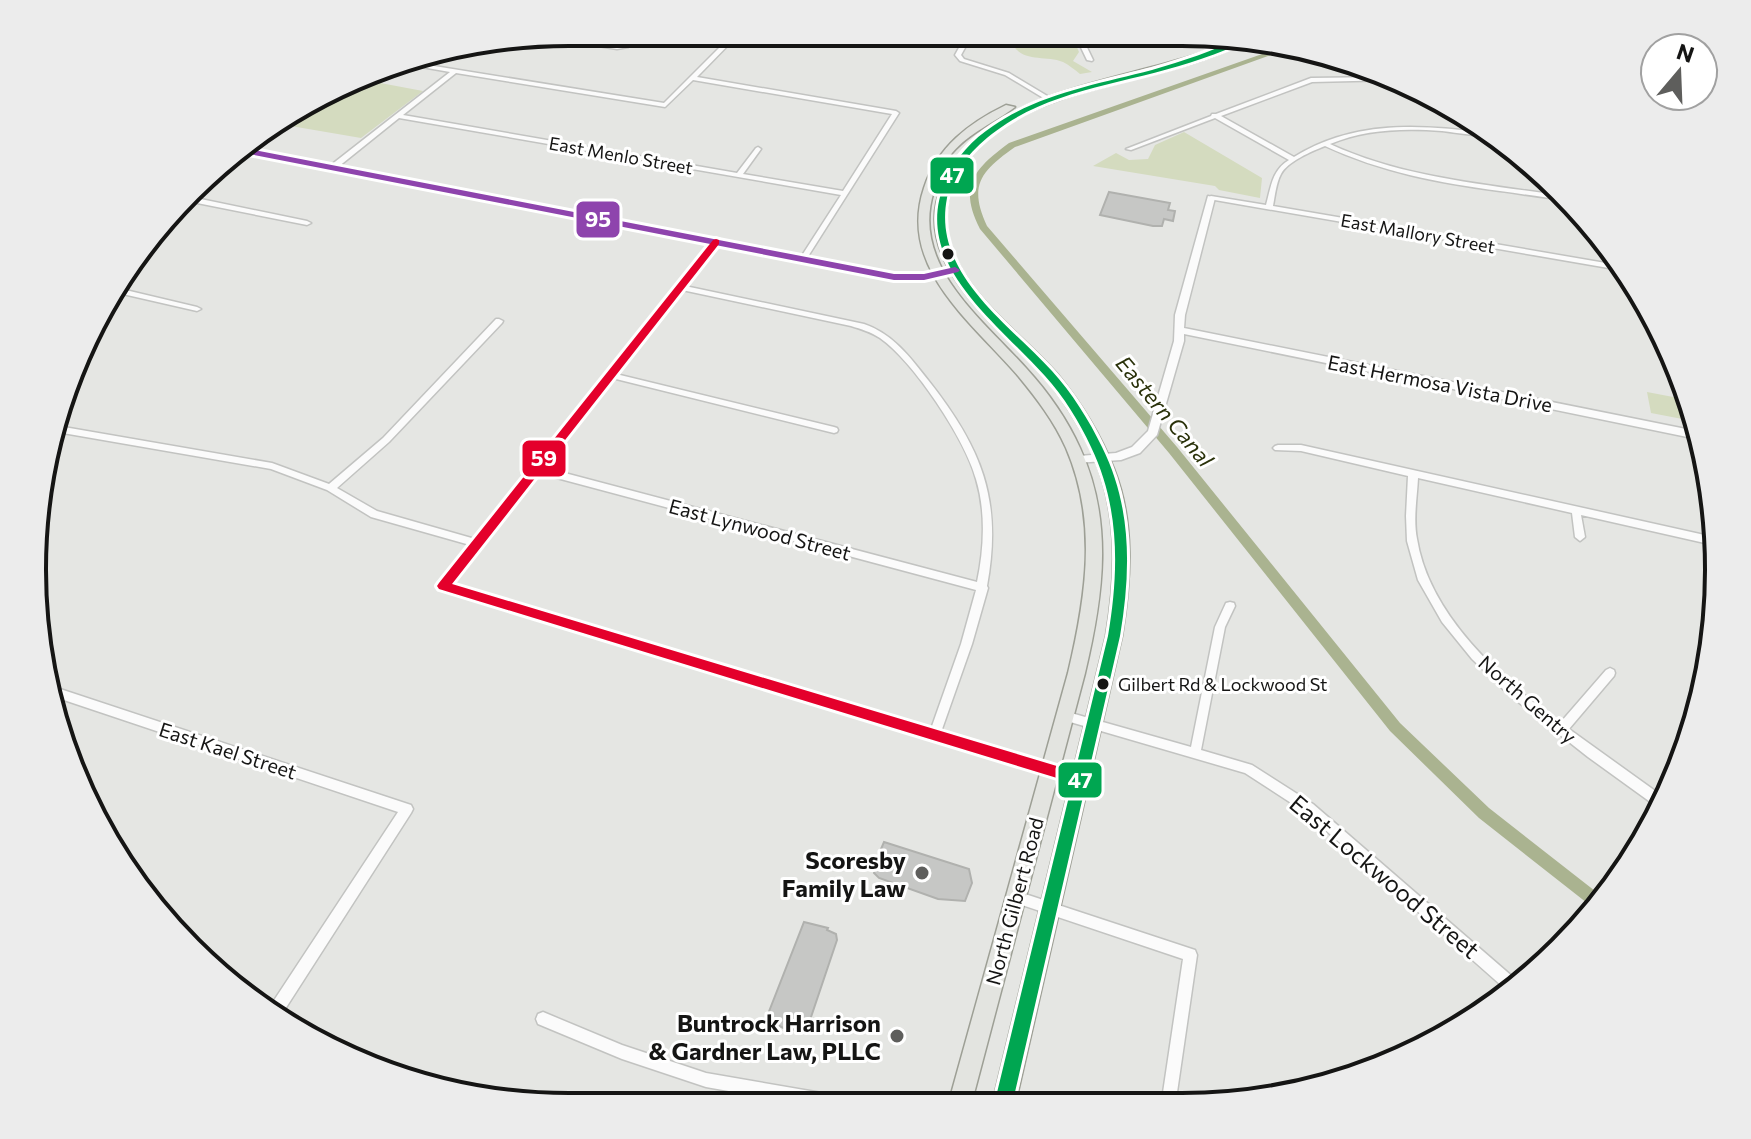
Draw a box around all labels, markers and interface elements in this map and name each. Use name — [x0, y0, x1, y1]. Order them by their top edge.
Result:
north arrow — [1639, 32, 1719, 112]
text: N — [1673, 37, 1698, 68]
street label: East Menlo Street — [547, 132, 695, 178]
line badge: 47 — [929, 156, 975, 195]
text: 47 — [939, 161, 965, 188]
line badge: 95 — [575, 200, 621, 239]
text: 95 — [585, 205, 611, 232]
street label: East Mallory Street — [1339, 209, 1497, 257]
unlabelled marker — [940, 246, 956, 262]
street label: East Hermosa Vista Drive — [1326, 349, 1554, 417]
water label: Eastern Canal — [1111, 350, 1220, 472]
line badge: 59 — [521, 439, 567, 478]
text: 59 — [531, 444, 557, 471]
street label: East Lynwood Street — [666, 493, 854, 565]
street label: North Gentry — [1474, 650, 1582, 748]
place label: Gilbert Rd & Lockwood St — [1118, 673, 1327, 695]
marker: Gilbert Rd & Lockwood St — [1095, 676, 1111, 692]
street label: East Kael Street — [156, 716, 300, 784]
line badge: 47 — [1057, 761, 1103, 799]
text: 47 — [1067, 766, 1093, 793]
street label: East Lockwood Street — [1284, 788, 1486, 964]
street label: North Gilbert Road — [980, 815, 1048, 987]
place label: Scoresby Family Law — [782, 845, 906, 902]
marker: Scoresby Family Law — [913, 864, 931, 882]
place label: Buntrock Harrison & Gardner Law, PLLC — [649, 1008, 881, 1065]
marker: Buntrock Harrison & Gardner Law, PLLC — [888, 1027, 906, 1045]

